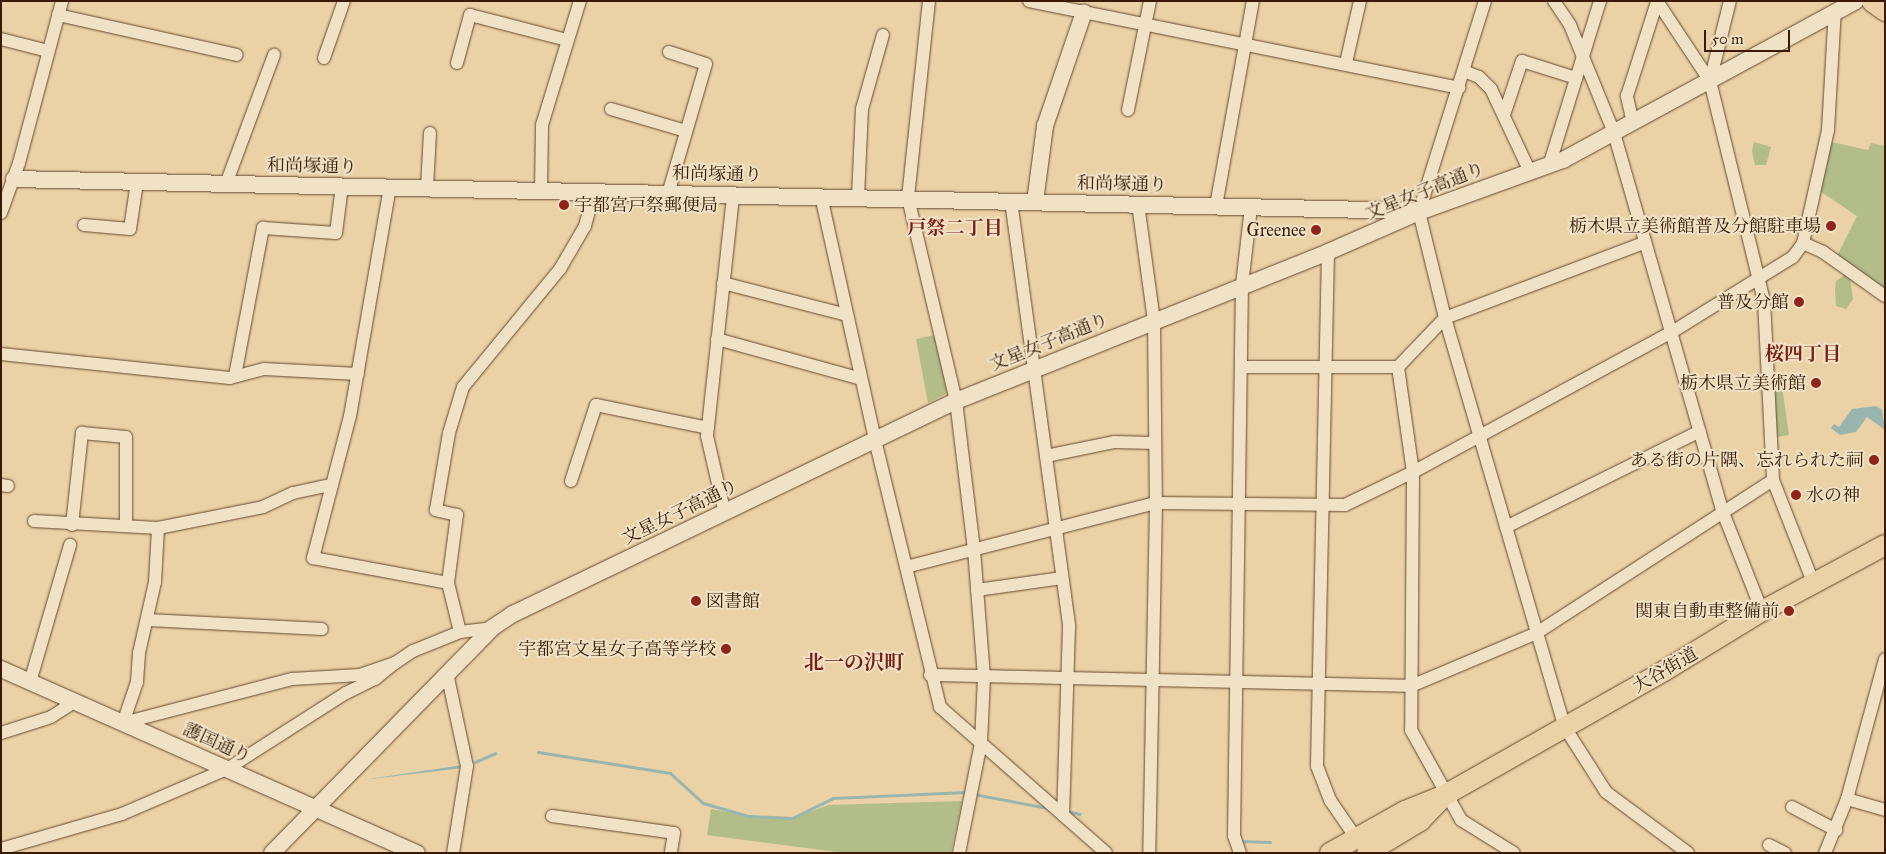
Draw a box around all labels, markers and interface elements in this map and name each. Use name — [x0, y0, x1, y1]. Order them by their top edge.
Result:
scale bar — [1706, 20, 1792, 52]
text: 50 m — [1712, 30, 1744, 48]
street label: 和尚塚通り — [267, 154, 357, 178]
street label: 文星女子高通り — [1363, 157, 1487, 225]
street label: 和尚塚通り — [672, 162, 762, 186]
street label: 和尚塚通り — [1077, 172, 1167, 196]
place label: 宇都宮戸祭郵便局 — [574, 194, 718, 216]
marker: 宇都宮戸祭郵便局 — [558, 199, 570, 211]
place label: 栃木県立美術館普及分館駐車場 — [1569, 215, 1821, 237]
district label: 戸祭二丁目 — [908, 217, 1002, 239]
place label: Greenee — [1246, 219, 1306, 241]
marker: 栃木県立美術館普及分館駐車場 — [1825, 220, 1837, 232]
marker: Greenee — [1310, 224, 1322, 236]
place label: 普及分館 — [1717, 291, 1789, 313]
marker: 普及分館 — [1793, 296, 1805, 308]
street label: 文星女子高通り — [987, 308, 1111, 376]
district label: 桜四丁目 — [1765, 343, 1841, 365]
place label: 栃木県立美術館 — [1680, 372, 1806, 394]
marker: 栃木県立美術館 — [1810, 377, 1822, 389]
place label: ある街の片隅、忘れられた祠 — [1630, 449, 1864, 471]
marker: ある街の片隅、忘れられた祠 — [1868, 454, 1880, 466]
street label: 文星女子高通り — [619, 475, 741, 549]
place label: 水の神 — [1806, 484, 1860, 506]
marker: 水の神 — [1790, 489, 1802, 501]
place label: 図書館 — [706, 590, 760, 612]
marker: 図書館 — [690, 595, 702, 607]
place label: 関東自動車整備前 — [1635, 600, 1779, 622]
marker: 関東自動車整備前 — [1783, 605, 1795, 617]
place label: 宇都宮文星女子高等学校 — [518, 638, 716, 660]
marker: 宇都宮文星女子高等学校 — [720, 643, 732, 655]
street label: 大谷街道 — [1628, 643, 1702, 697]
district label: 北一の沢町 — [804, 650, 904, 674]
street label: 護国通り — [180, 718, 254, 768]

